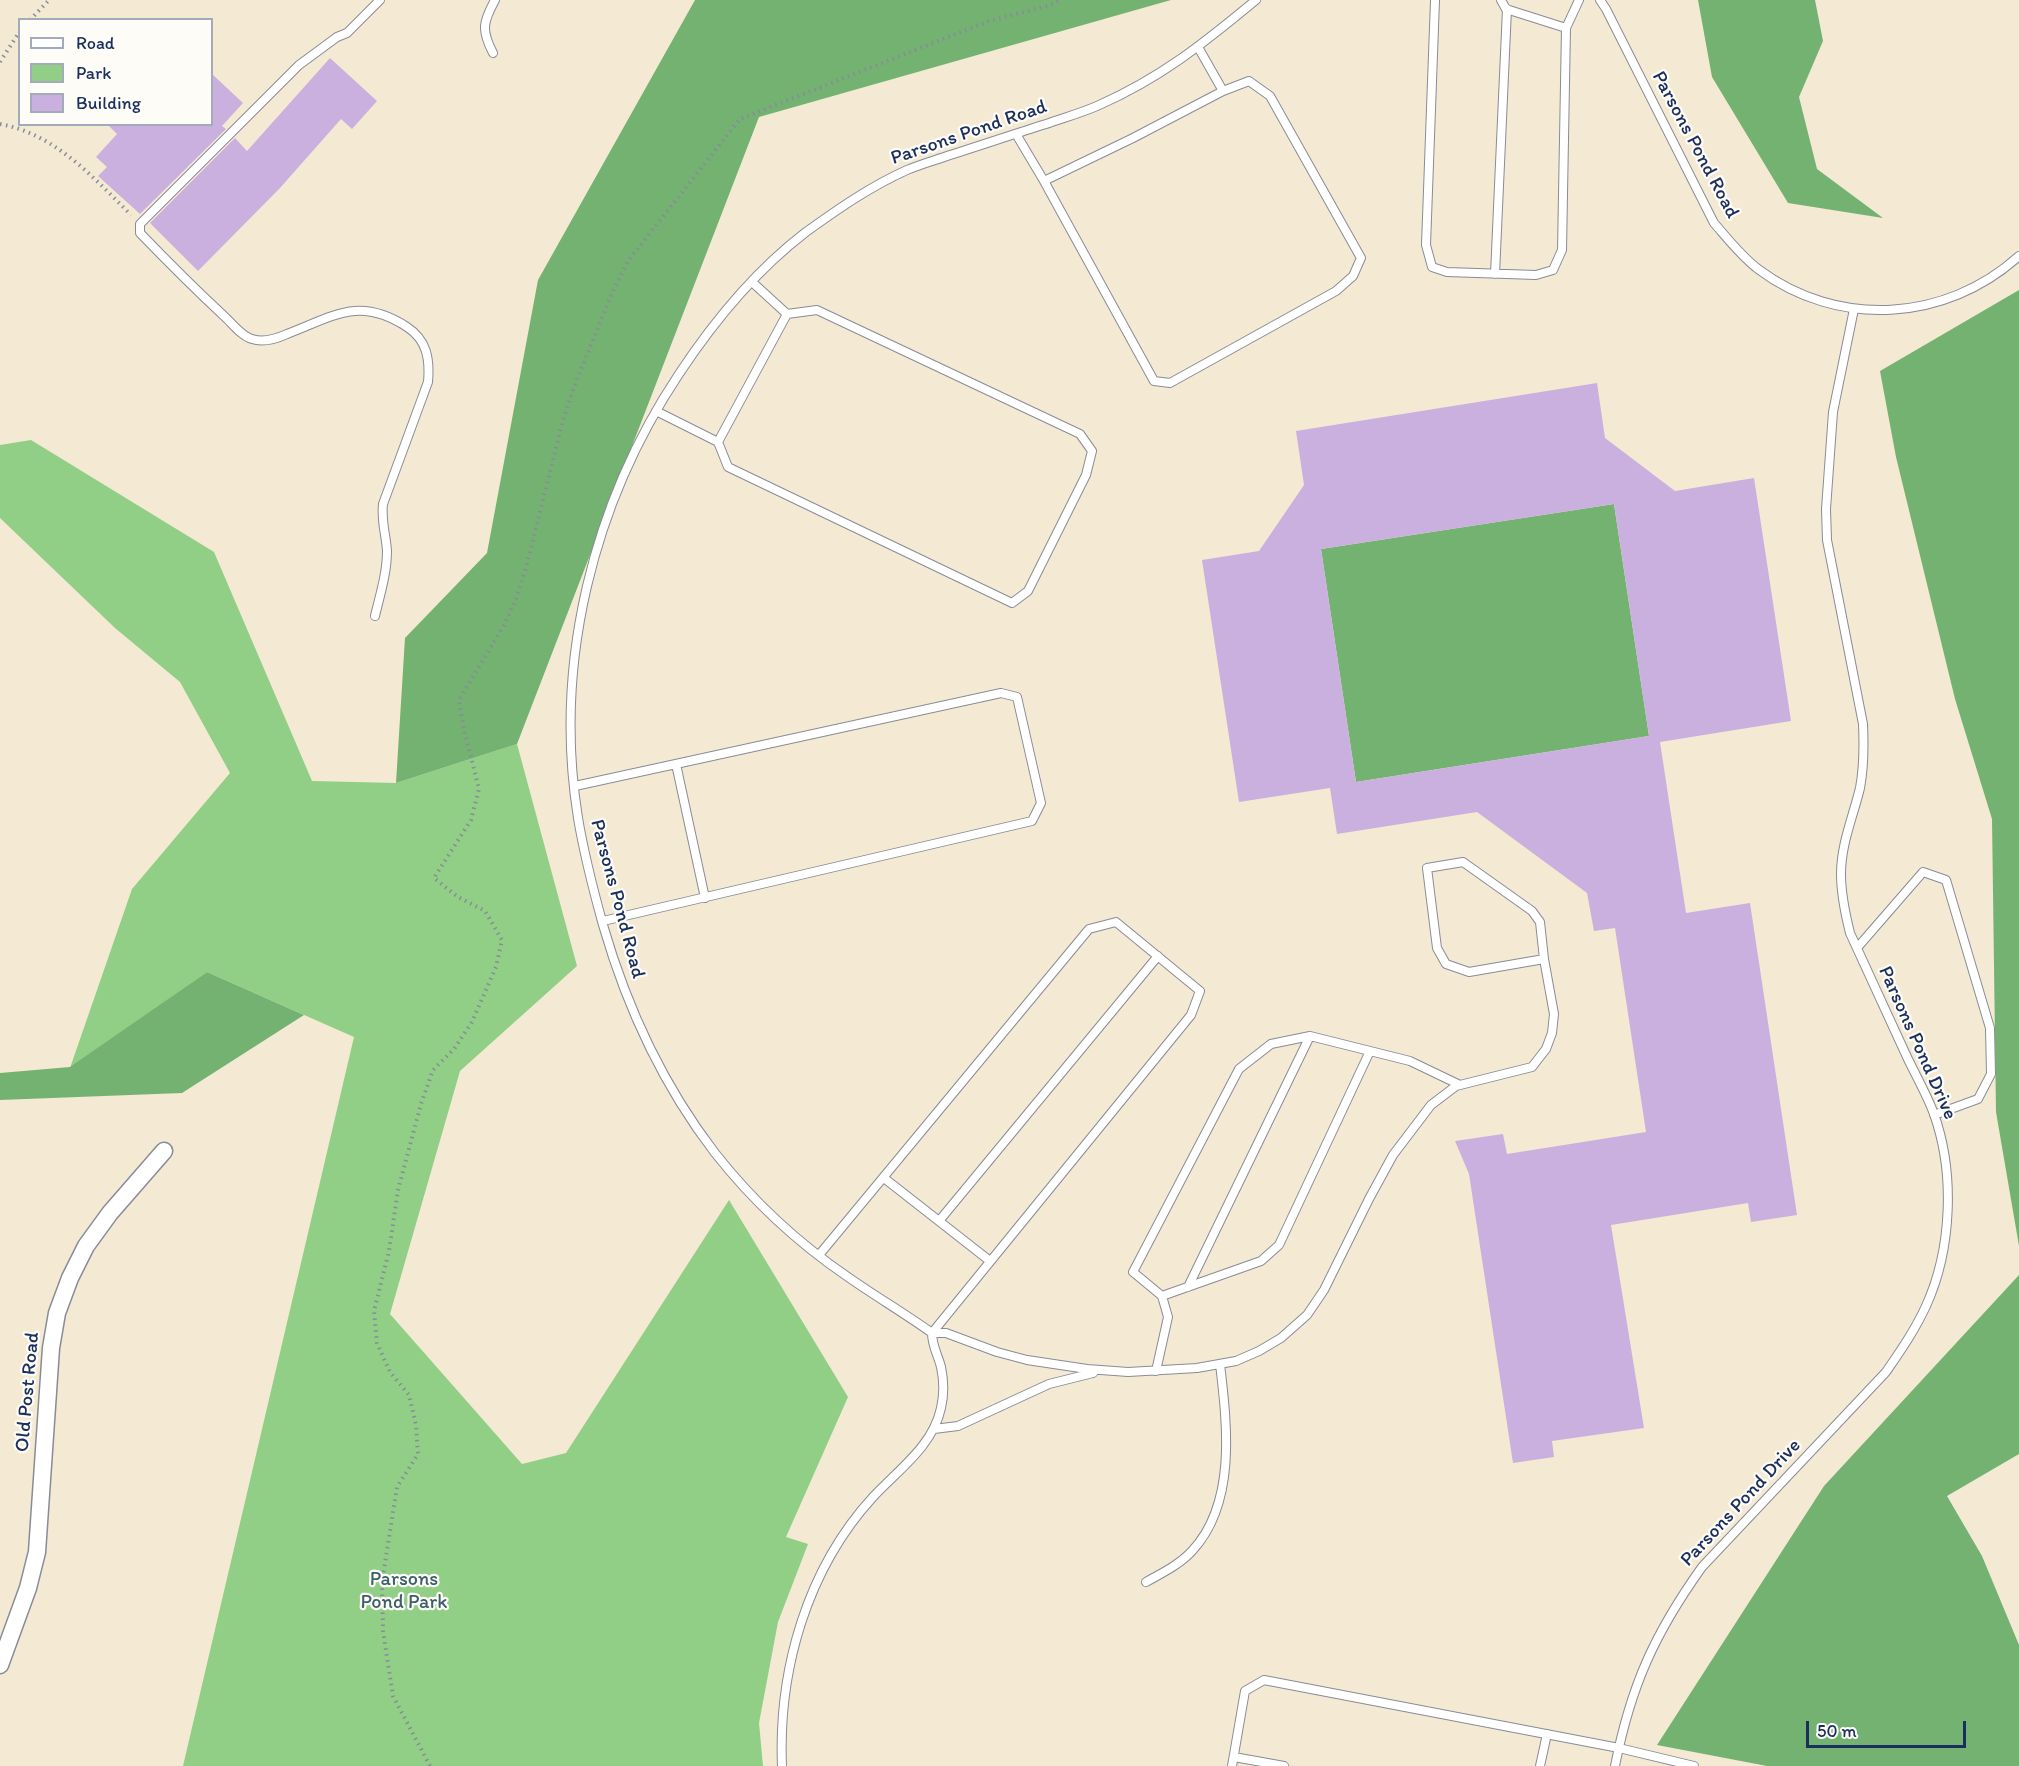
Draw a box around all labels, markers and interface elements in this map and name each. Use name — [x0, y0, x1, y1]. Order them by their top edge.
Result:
legend — [18, 18, 213, 126]
text: Road — [76, 32, 115, 54]
text: Park — [76, 62, 111, 84]
street label: Parsons Pond Road — [1646, 67, 1744, 223]
text: Building — [76, 92, 141, 114]
street label: Parsons Pond Road — [888, 95, 1050, 171]
street label: Parsons Pond Road — [584, 817, 650, 981]
street label: Parsons Pond Drive — [1872, 962, 1962, 1124]
street label: Old Post Road — [11, 1331, 45, 1453]
street label: Parsons Pond Drive — [1676, 1434, 1806, 1572]
park label: Parsons Pond Park — [361, 1568, 447, 1615]
scale bar — [1809, 1709, 1970, 1747]
text: 50 m — [1817, 1720, 1857, 1742]

